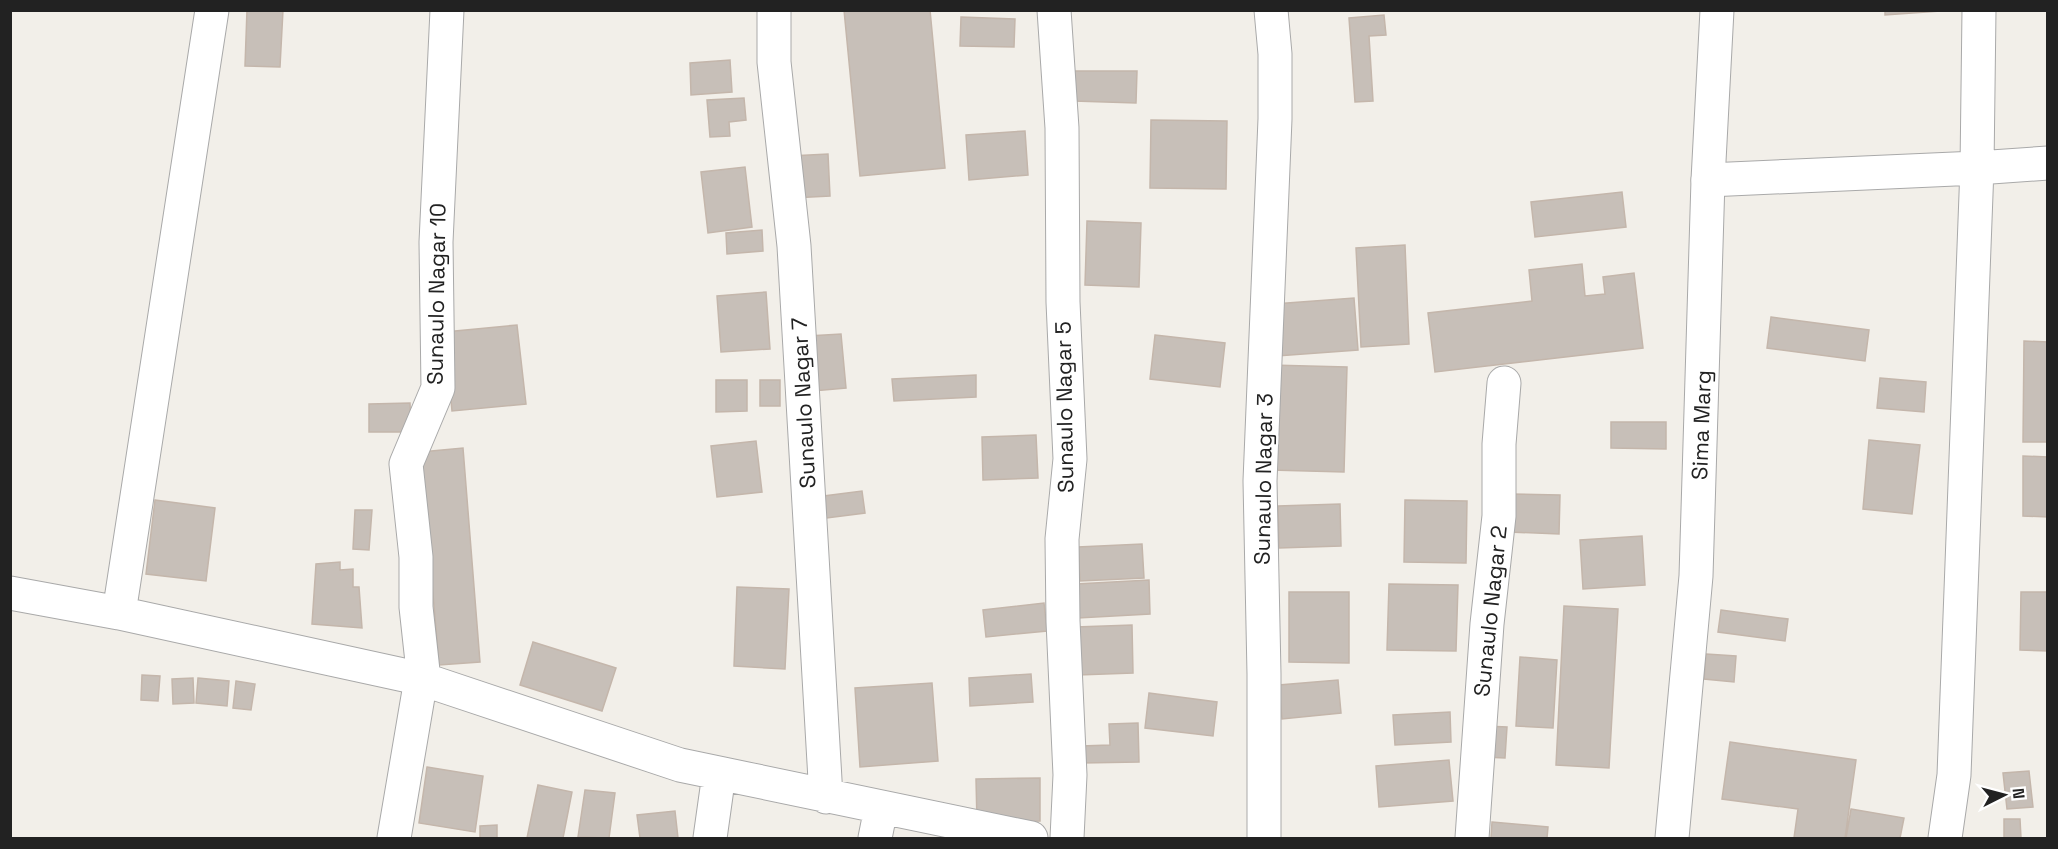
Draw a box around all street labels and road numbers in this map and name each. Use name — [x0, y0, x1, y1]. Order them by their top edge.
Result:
street label: Sunaulo Nagar 10 — [420, 203, 452, 385]
street label: Sunaulo Nagar 7 — [785, 317, 821, 489]
street label: Sunaulo Nagar 5 — [1049, 321, 1079, 493]
street label: Sima Marg — [1685, 370, 1717, 480]
street label: Sunaulo Nagar 3 — [1248, 393, 1278, 565]
street label: Sunaulo Nagar 2 — [1467, 524, 1513, 698]

